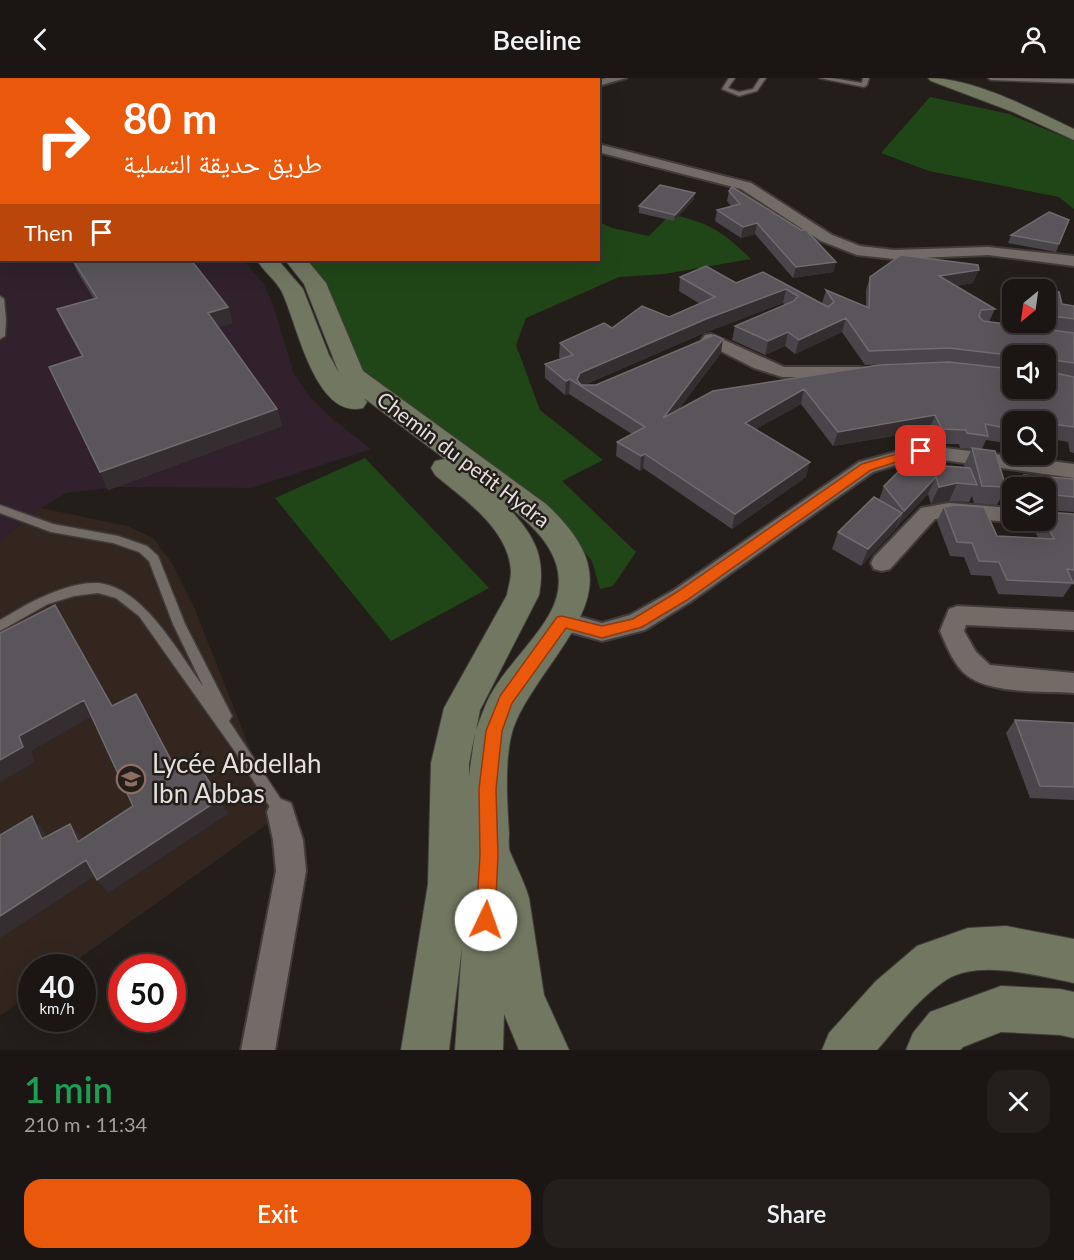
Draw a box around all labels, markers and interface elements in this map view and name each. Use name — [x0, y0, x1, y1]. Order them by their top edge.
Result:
icon: back — [24, 23, 57, 56]
text: Beeline — [493, 23, 581, 56]
icon: person — [1017, 23, 1050, 56]
text: 80 m — [123, 93, 217, 143]
icon: right — [24, 102, 102, 180]
text: طريق حديقة التسلية — [123, 146, 322, 179]
icon: arrive — [85, 216, 118, 249]
text: Then — [24, 219, 73, 246]
north arrow — [1002, 279, 1056, 333]
map controls — [1002, 279, 1056, 531]
button: sound — [1002, 345, 1056, 399]
street label: Chemin du petit Hydra — [373, 386, 555, 532]
button: search — [1002, 411, 1056, 465]
pin — [895, 425, 946, 476]
icon: arrive — [904, 434, 937, 467]
button: layers — [1002, 477, 1056, 531]
place label: Lycée Abdellah Ibn Abbas — [152, 747, 321, 809]
school or university icon: Lycée Abdellah Ibn Abbas — [115, 763, 147, 795]
position arrow — [454, 888, 518, 952]
speed limit sign: 50 — [108, 954, 186, 1032]
text: 40 — [40, 968, 74, 1004]
text: km/h — [39, 999, 75, 1017]
text: 1 min — [24, 1067, 113, 1111]
button: close — [987, 1070, 1050, 1133]
text: 210 m · 11:34 — [24, 1112, 147, 1136]
button: Exit — [24, 1179, 531, 1248]
button: Share — [543, 1179, 1050, 1248]

